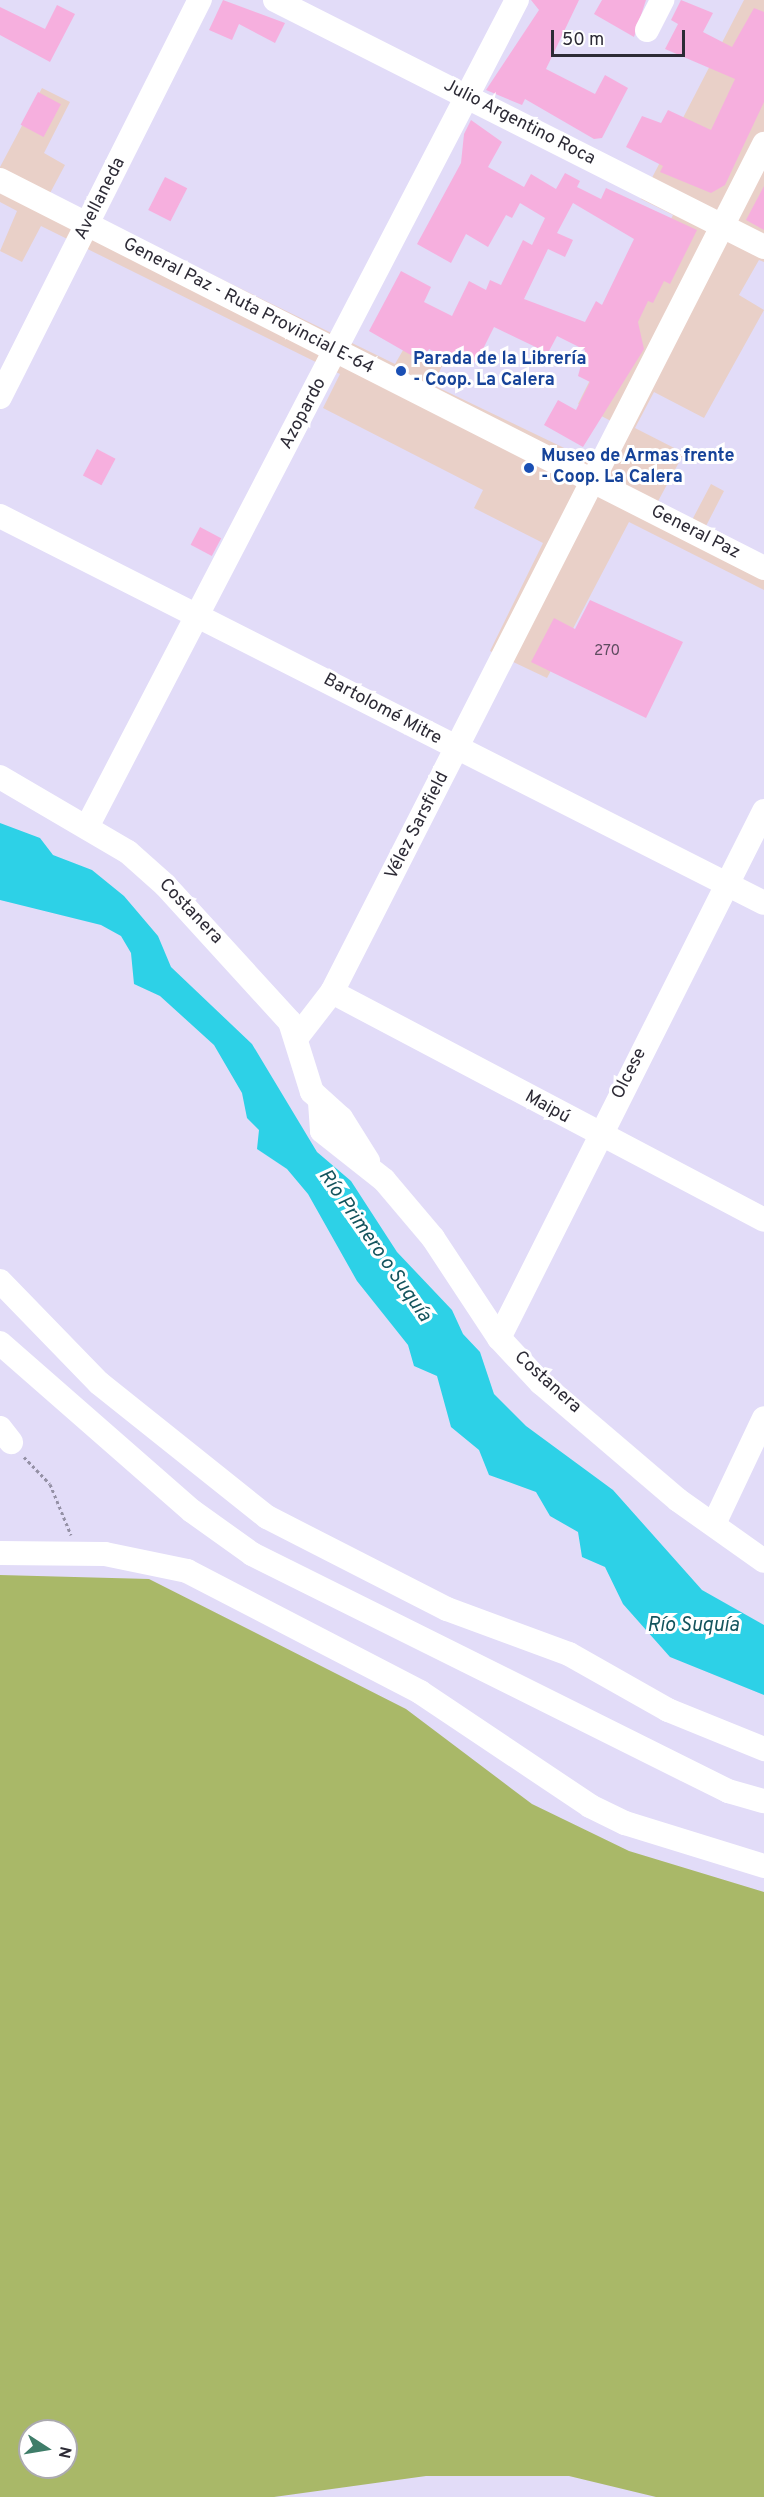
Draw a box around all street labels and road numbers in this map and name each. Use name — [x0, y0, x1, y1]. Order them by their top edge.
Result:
street label: Julio Argentino Roca — [439, 75, 599, 171]
street label: Avellaneda — [71, 154, 131, 244]
street label: General Paz - Ruta Provincial E-64 — [119, 234, 377, 380]
street label: Azopardo — [276, 375, 332, 453]
street label: General Paz — [647, 501, 743, 565]
street label: Bartolomé Mitre — [319, 670, 445, 750]
street label: Vélez Sarsfield — [382, 769, 454, 883]
street label: Costanera — [154, 875, 226, 949]
street label: Olcese — [608, 1045, 652, 1103]
street label: Maipú — [521, 1087, 573, 1129]
street label: Costanera — [509, 1347, 585, 1419]

